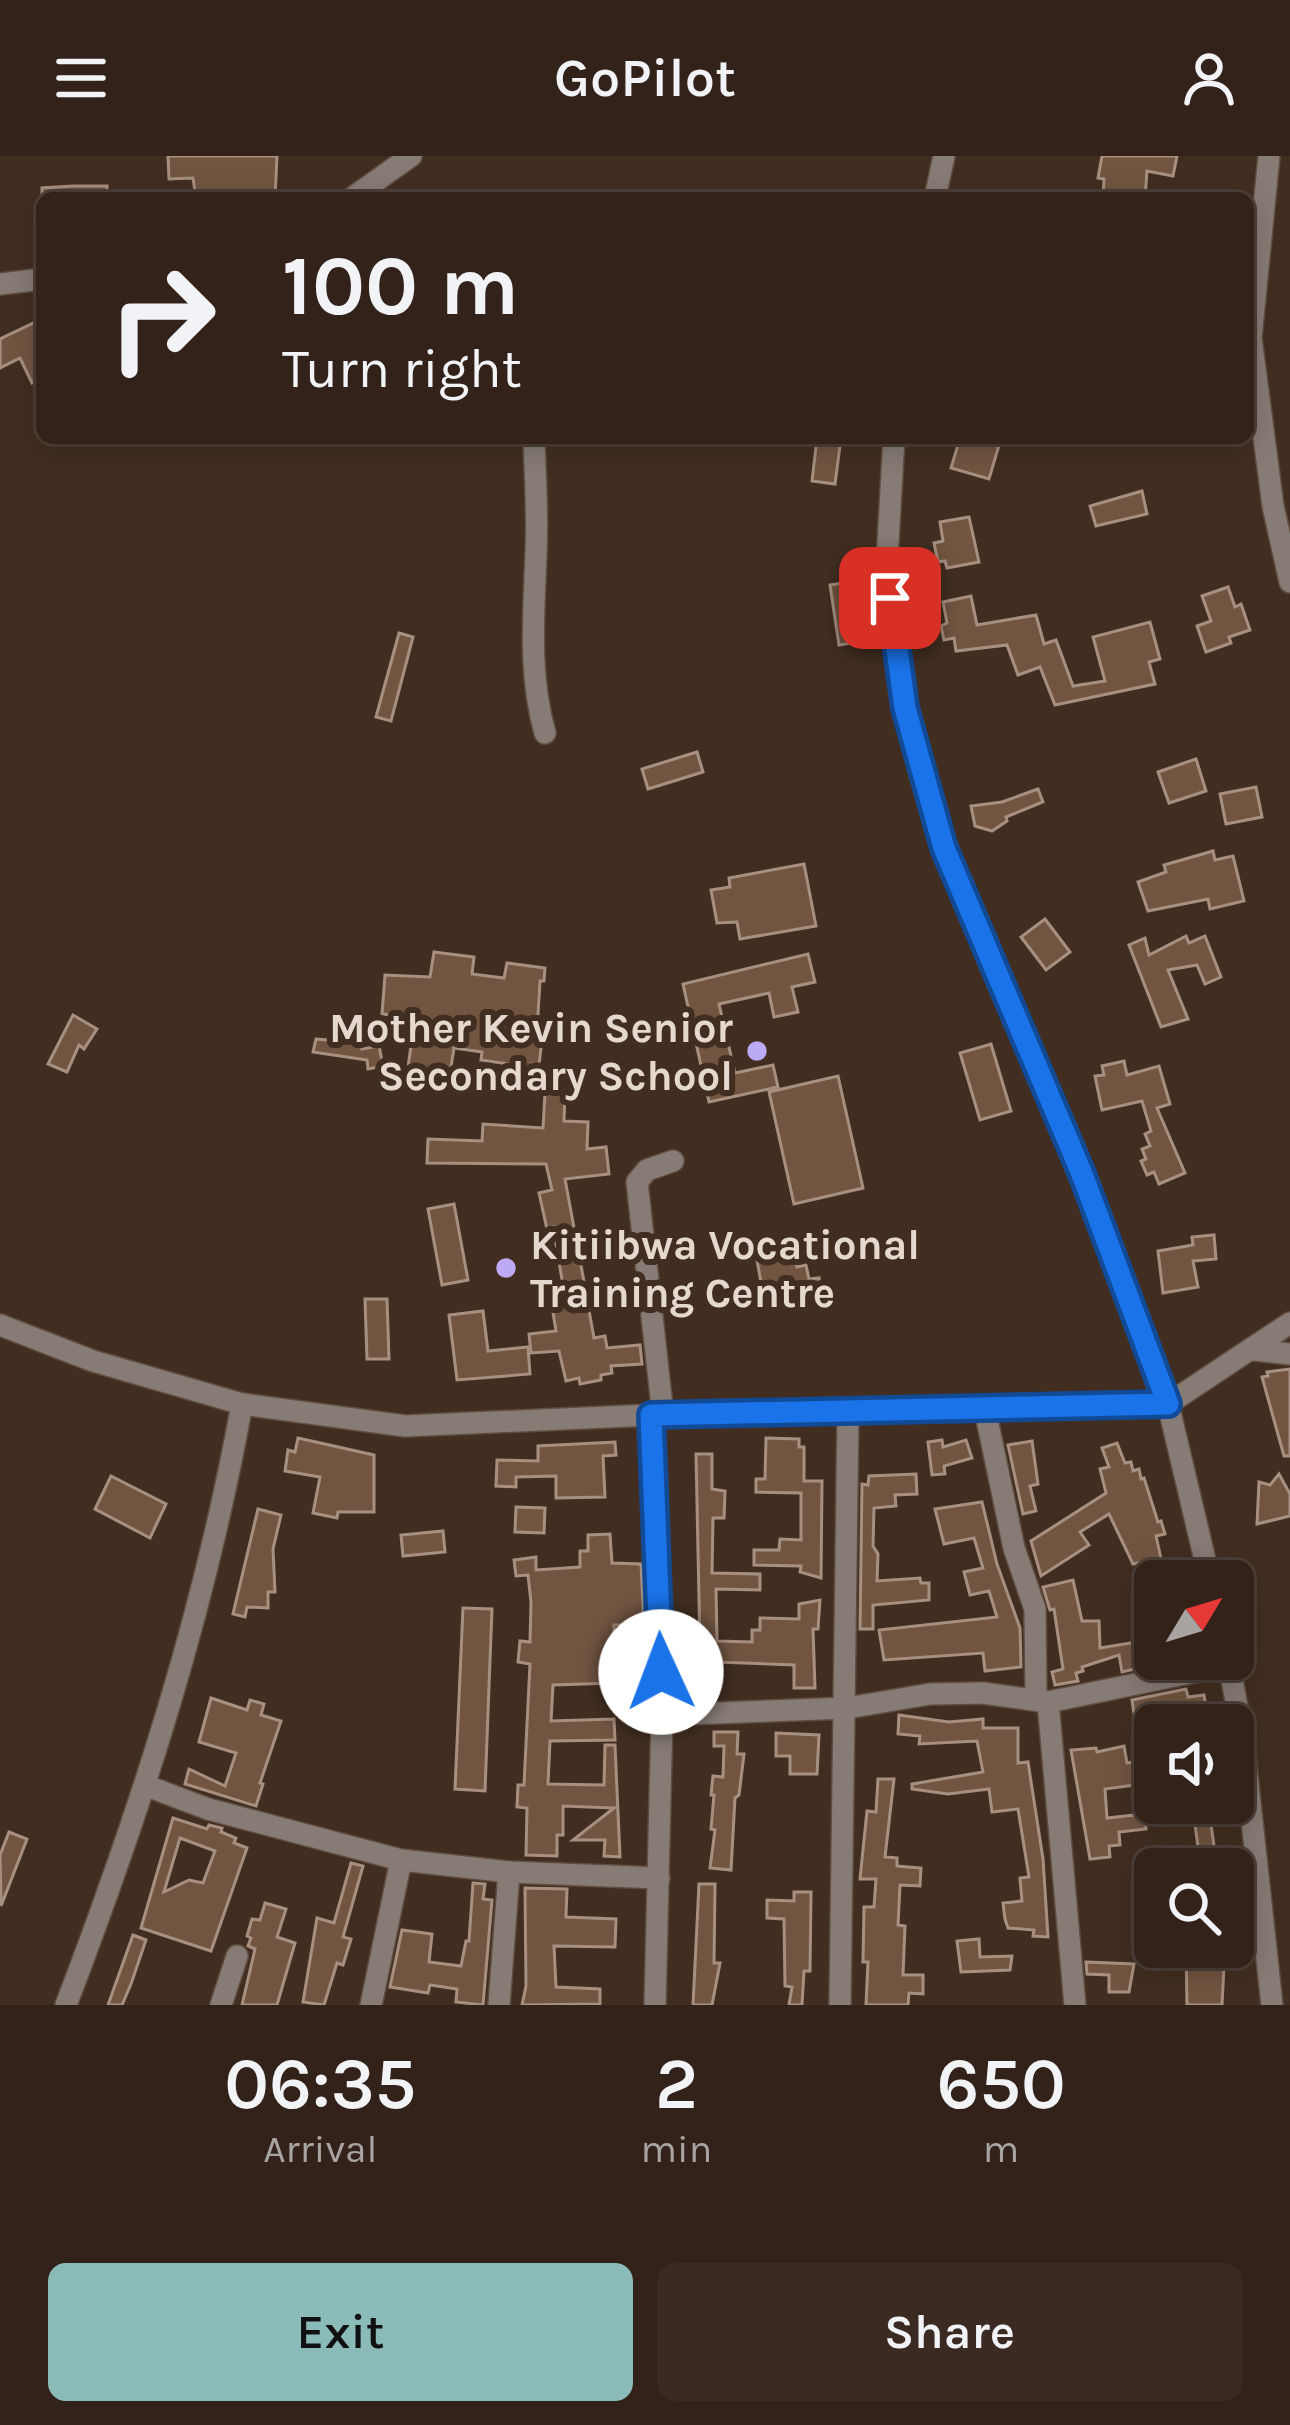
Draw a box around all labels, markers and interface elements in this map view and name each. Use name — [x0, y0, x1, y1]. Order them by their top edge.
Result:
icon: menu — [48, 45, 114, 111]
icon: person — [1176, 45, 1242, 111]
text: GoPilot — [554, 46, 736, 110]
text: 100 m — [282, 237, 519, 335]
icon: right — [84, 240, 240, 396]
text: Turn right — [282, 337, 522, 401]
pin — [839, 547, 941, 649]
icon: arrive — [857, 565, 923, 631]
place label: Mother Kevin Senior Secondary School — [329, 1003, 734, 1101]
marker: Mother Kevin Senior Secondary School — [744, 1038, 770, 1064]
place label: Kitiibwa Vocational Training Centre — [530, 1220, 920, 1318]
marker: Kitiibwa Vocational Training Centre — [493, 1255, 519, 1281]
north arrow — [1134, 1560, 1254, 1680]
map controls — [1134, 1560, 1254, 1968]
position arrow — [598, 1609, 724, 1735]
button: sound — [1134, 1704, 1254, 1824]
button: search — [1134, 1848, 1254, 1968]
text: 06:35 — [224, 2042, 416, 2126]
text: 2 — [655, 2042, 698, 2126]
text: 650 — [936, 2042, 1066, 2126]
text: Arrival — [263, 2126, 377, 2172]
text: min — [641, 2126, 712, 2172]
text: m — [983, 2126, 1019, 2172]
button: Exit — [48, 2263, 633, 2401]
button: Share — [657, 2263, 1242, 2401]

